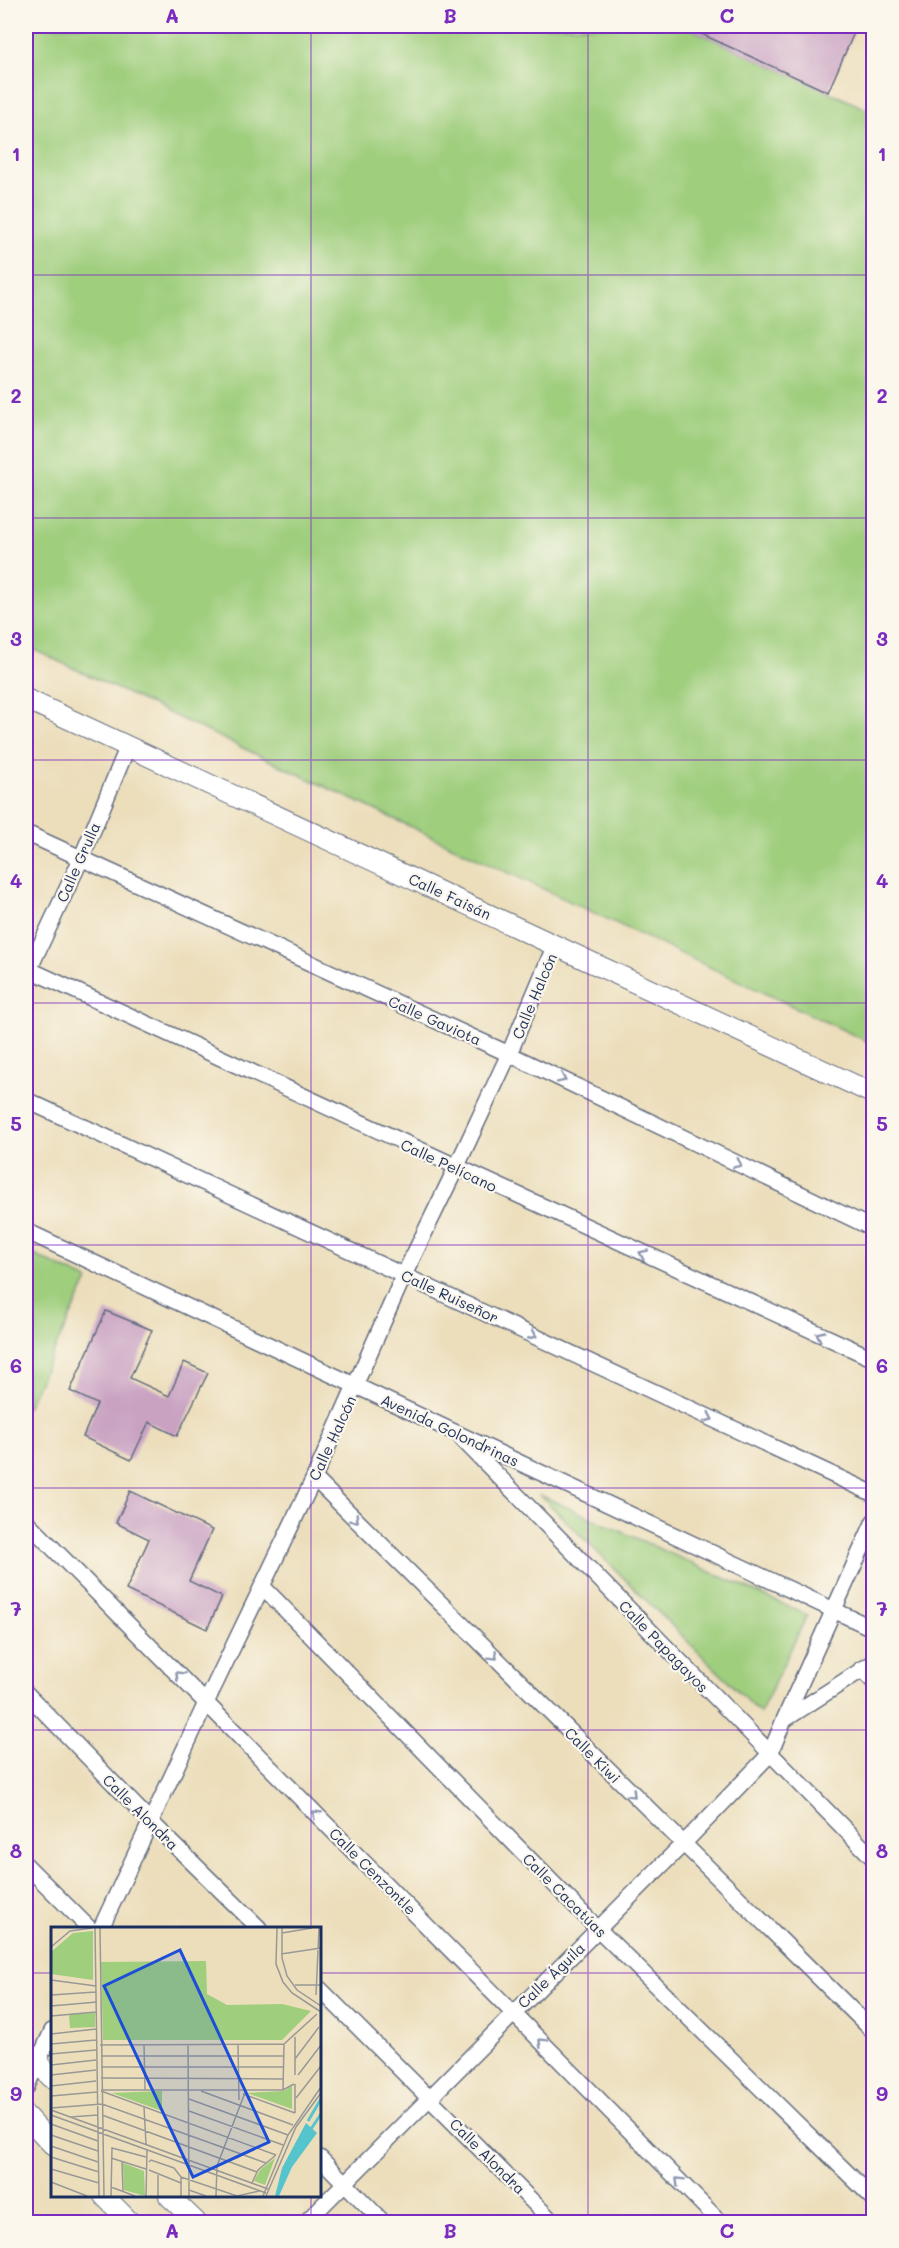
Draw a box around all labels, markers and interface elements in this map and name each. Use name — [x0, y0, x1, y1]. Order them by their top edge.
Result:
text: A — [165, 2, 179, 28]
text: B — [443, 2, 457, 28]
text: C — [720, 2, 735, 28]
text: 1 — [12, 140, 20, 166]
text: 1 — [878, 140, 886, 166]
text: 2 — [10, 382, 22, 408]
text: 2 — [876, 382, 888, 408]
text: 3 — [10, 625, 22, 651]
text: 3 — [876, 625, 888, 651]
street label: Calle Grulla — [51, 819, 105, 905]
text: 4 — [10, 867, 23, 893]
text: 4 — [876, 867, 889, 893]
street label: Calle Faisán — [405, 868, 495, 924]
street label: Calle Halcón — [507, 950, 561, 1042]
street label: Calle Gaviota — [385, 991, 485, 1049]
one-way arrow — [555, 1072, 566, 1084]
text: 5 — [10, 1110, 22, 1136]
text: 5 — [876, 1110, 888, 1136]
street label: Calle Pelícano — [398, 1134, 500, 1196]
one-way arrow — [731, 1156, 742, 1168]
one-way arrow — [638, 1249, 649, 1261]
street label: Calle Ruiseñor — [398, 1265, 502, 1327]
one-way arrow — [526, 1328, 537, 1340]
one-way arrow — [816, 1330, 827, 1342]
text: 6 — [10, 1352, 22, 1378]
text: 6 — [876, 1352, 888, 1378]
street label: Avenida Golondrinas — [378, 1389, 522, 1471]
street label: Calle Halcón — [304, 1392, 360, 1484]
one-way arrow — [703, 1410, 714, 1422]
one-way arrow — [348, 1512, 359, 1523]
text: 7 — [10, 1595, 22, 1621]
text: 7 — [876, 1595, 888, 1621]
street label: Calle Papagayos — [615, 1596, 713, 1696]
one-way arrow — [486, 1649, 497, 1660]
one-way arrow — [175, 1672, 186, 1683]
street label: Calle Kiwi — [561, 1723, 625, 1787]
street label: Calle Alondra — [99, 1770, 183, 1854]
one-way arrow — [625, 1786, 636, 1797]
one-way arrow — [312, 1810, 323, 1820]
street label: Calle Cenzontle — [325, 1823, 421, 1919]
text: 8 — [10, 1837, 22, 1863]
text: 8 — [876, 1837, 888, 1863]
street label: Calle Cacatúas — [519, 1849, 611, 1941]
inset map — [51, 1927, 321, 2197]
street label: Calle Águila — [513, 1938, 589, 2012]
one-way arrow — [538, 2038, 549, 2049]
text: 9 — [10, 2080, 22, 2106]
text: 9 — [876, 2080, 888, 2106]
street label: Calle Alondra — [446, 2114, 530, 2198]
one-way arrow — [675, 2177, 686, 2188]
text: A — [165, 2217, 179, 2243]
text: B — [443, 2217, 457, 2243]
text: C — [720, 2217, 735, 2243]

